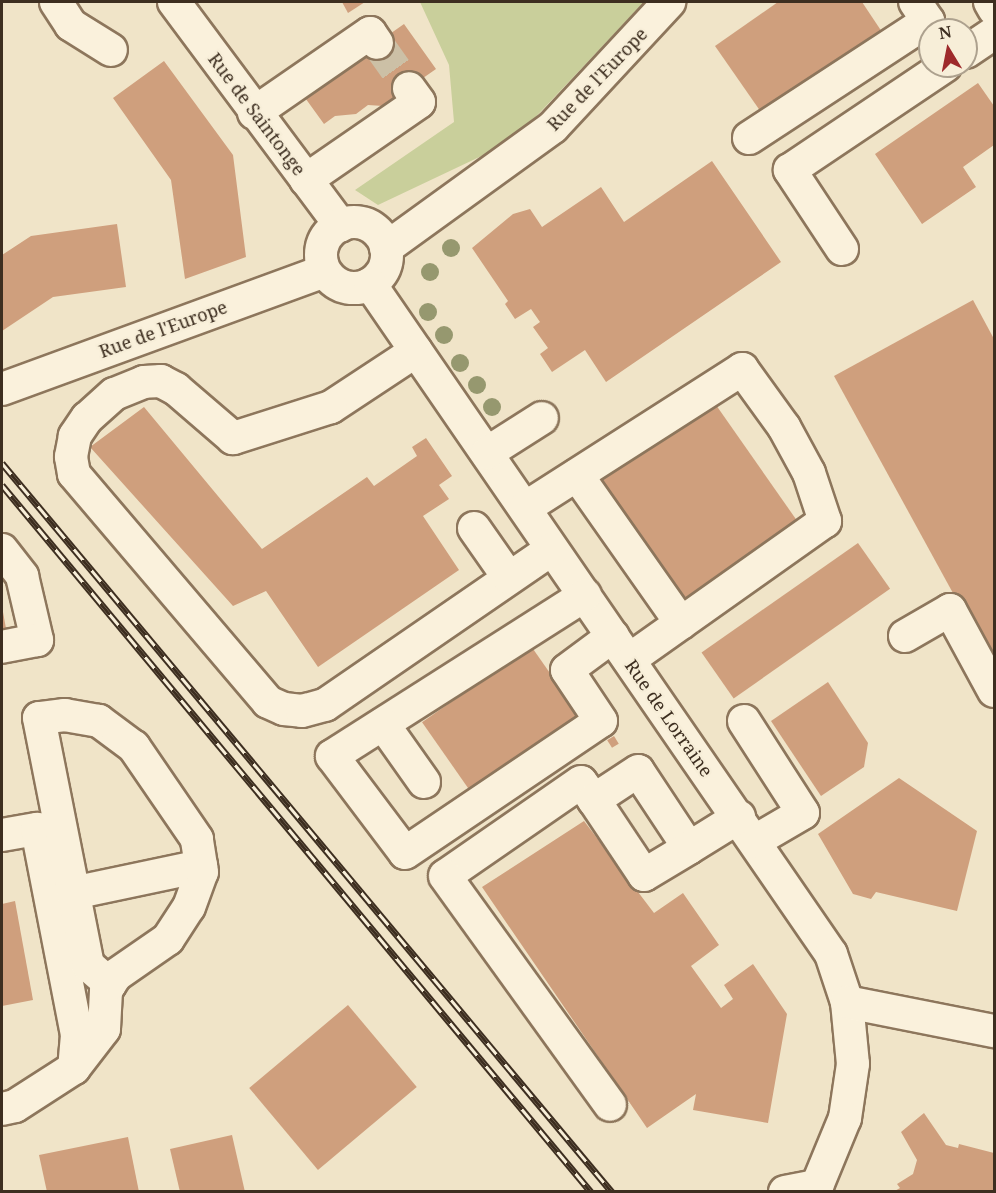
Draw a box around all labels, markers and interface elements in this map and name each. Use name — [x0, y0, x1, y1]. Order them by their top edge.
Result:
north arrow — [918, 18, 978, 78]
text: N — [937, 20, 953, 44]
street label: Rue de l'Europe — [542, 23, 652, 135]
street label: Rue de Saintonge — [204, 48, 310, 180]
street label: Rue de l'Europe — [96, 296, 230, 362]
street label: Rue de Lorraine — [621, 655, 717, 781]

